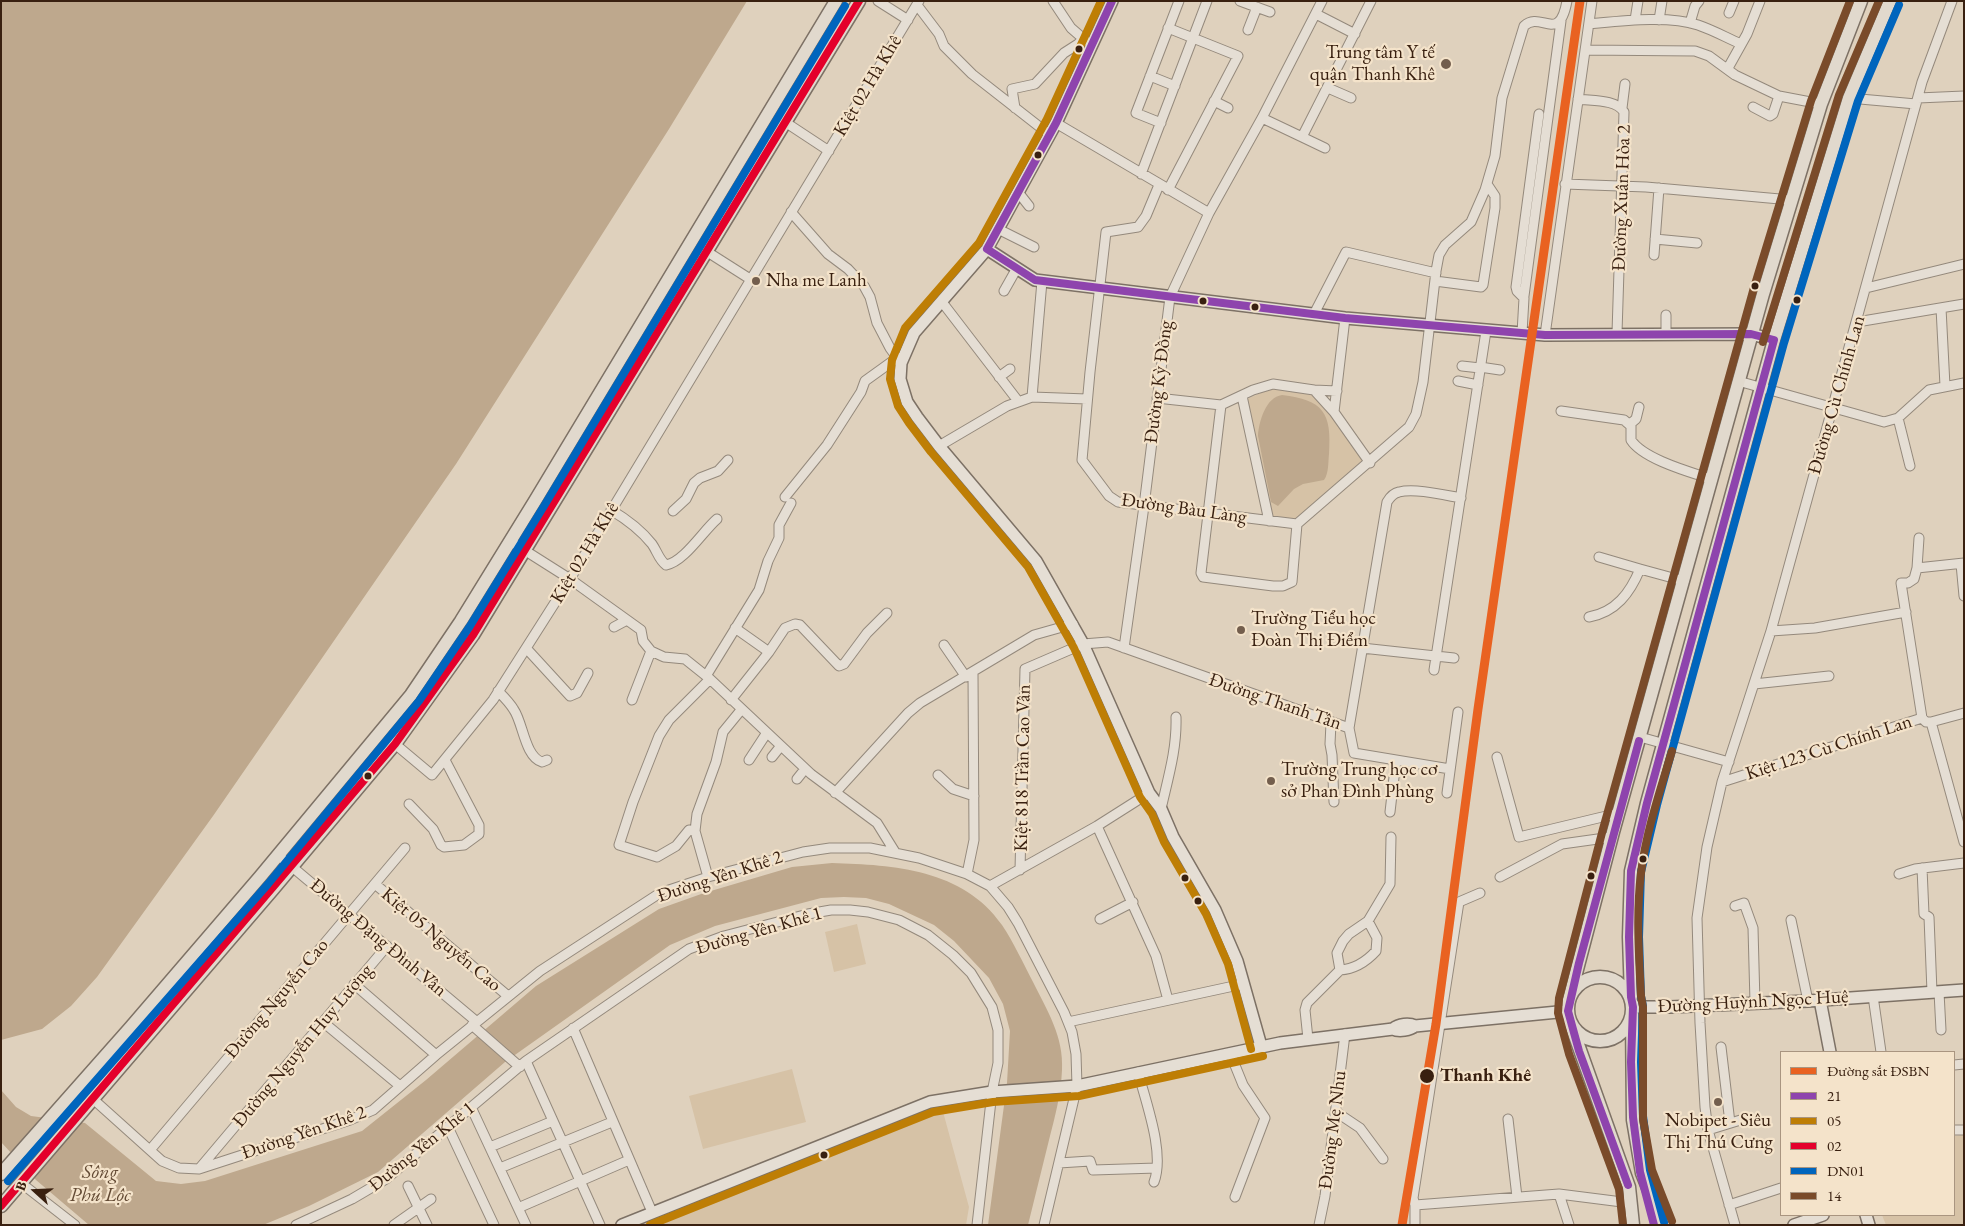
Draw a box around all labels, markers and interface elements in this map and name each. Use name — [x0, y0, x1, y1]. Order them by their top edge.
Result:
street label: Kiệt 02 Hà Khê — [829, 31, 907, 141]
place label: Trung tâm Y tế quận Thanh Khê — [1310, 42, 1435, 86]
unlabelled marker — [1074, 44, 1084, 54]
marker: Trung tâm Y tế quận Thanh Khê — [1439, 57, 1453, 71]
street label: Đường Xuân Hòa 2 — [1608, 124, 1636, 272]
unlabelled marker — [1033, 150, 1043, 160]
place label: Nha me Lanh — [766, 270, 867, 292]
marker: Nha me Lanh — [750, 275, 762, 287]
unlabelled marker — [1750, 281, 1760, 291]
unlabelled marker — [1792, 295, 1802, 305]
unlabelled marker — [1198, 296, 1208, 306]
unlabelled marker — [1250, 302, 1260, 312]
street label: Đường Cù Chính Lan — [1803, 313, 1871, 477]
street label: Đường Kỳ Đồng — [1140, 319, 1178, 445]
street label: Đường Bàu Làng — [1120, 489, 1248, 529]
street label: Kiệt 02 Hà Khê — [546, 498, 624, 608]
place label: Trường Tiểu học Đoàn Thị Điểm — [1251, 608, 1376, 652]
marker: Trường Tiểu học Đoàn Thị Điểm — [1235, 624, 1247, 636]
street label: Đường Thanh Tân — [1206, 669, 1344, 735]
street label: Kiệt 818 Trần Cao Vân — [1010, 684, 1036, 852]
street label: Kiệt 123 Cù Chính Lan — [1743, 710, 1915, 786]
place label: Trường Trung học cơ sở Phan Đình Phùng — [1281, 759, 1438, 803]
unlabelled marker — [363, 771, 373, 781]
marker: Trường Trung học cơ sở Phan Đình Phùng — [1265, 775, 1277, 787]
street label: Đường Yên Khê 2 — [655, 846, 785, 908]
unlabelled marker — [1638, 854, 1648, 864]
unlabelled marker — [1586, 871, 1596, 881]
unlabelled marker — [1180, 873, 1190, 883]
street label: Đường Đặng Đình Vân — [305, 874, 451, 1002]
street label: Kiệt 05 Nguyễn Cao — [376, 883, 506, 997]
unlabelled marker — [1193, 896, 1203, 906]
street label: Đường Yên Khê 1 — [693, 902, 825, 960]
street label: Đường Nguyễn Cao — [220, 934, 334, 1064]
street label: Đường Nguyễn Huy Lượng — [228, 960, 378, 1132]
street label: Đường Huỳnh Ngọc Huệ — [1657, 986, 1849, 1018]
legend — [1780, 1051, 1955, 1216]
text: Đường sắt ĐSBN — [1827, 1061, 1929, 1080]
place label: Thanh Khê — [1440, 1065, 1531, 1087]
marker: Thanh Khê — [1418, 1067, 1436, 1085]
street label: Đường Mẹ Nhu — [1314, 1069, 1352, 1191]
text: 21 — [1827, 1086, 1841, 1105]
marker: Nobipet - Siêu Thị Thú Cưng — [1712, 1096, 1724, 1108]
street label: Đường Yên Khê 1 — [364, 1097, 480, 1197]
street label: Đường Yên Khê 2 — [239, 1101, 369, 1165]
place label: Nobipet - Siêu Thị Thú Cưng — [1663, 1110, 1773, 1154]
text: 05 — [1827, 1111, 1841, 1130]
text: 02 — [1827, 1136, 1841, 1155]
unlabelled marker — [819, 1150, 829, 1160]
water label: Sông Phú Lộc — [70, 1161, 130, 1208]
text: DN01 — [1827, 1161, 1865, 1180]
north arrow — [10, 1166, 60, 1216]
text: B — [11, 1179, 31, 1193]
text: 14 — [1827, 1186, 1841, 1205]

